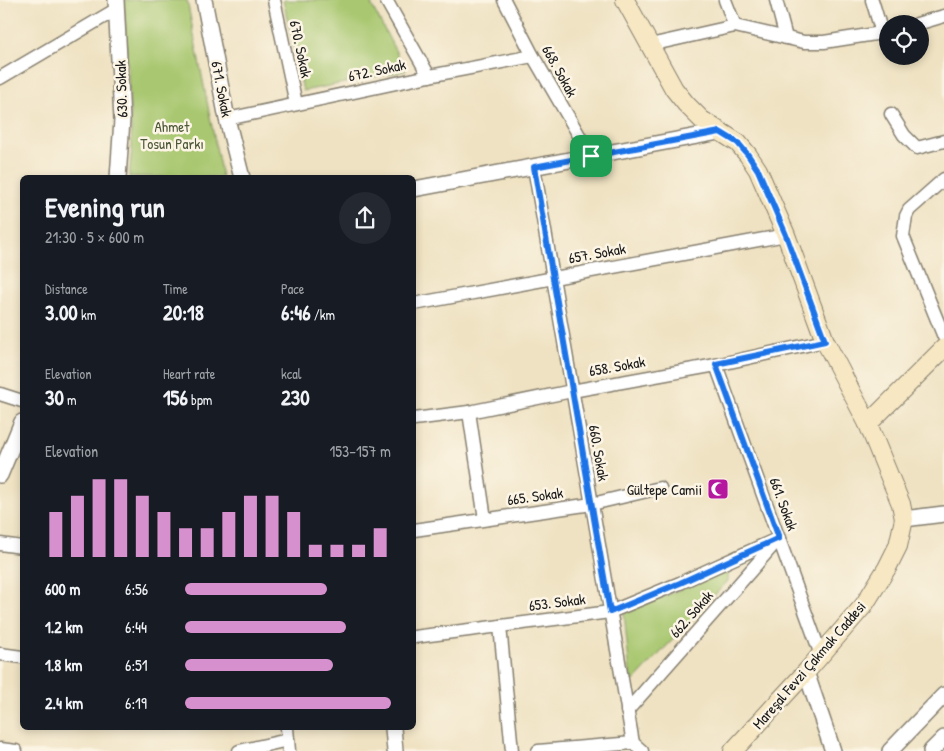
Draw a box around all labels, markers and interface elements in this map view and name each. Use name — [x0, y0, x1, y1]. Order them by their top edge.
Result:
map controls — [879, 15, 929, 65]
button: locate — [879, 15, 929, 65]
street label: 670. Sokak — [285, 18, 317, 80]
street label: 668. Sokak — [537, 41, 583, 101]
street label: 672. Sokak — [346, 54, 408, 86]
street label: 671. Sokak — [206, 59, 238, 119]
street label: 630. Sokak — [110, 60, 132, 118]
park label: Ahmet Tosun Parkı — [140, 116, 204, 154]
pin — [570, 135, 612, 177]
icon: arrive — [577, 142, 605, 170]
text: Evening run — [45, 188, 165, 226]
button: share — [339, 192, 391, 244]
text: 21:30 · 5 × 600 m — [45, 226, 144, 248]
street label: 657. Sokak — [567, 238, 627, 268]
text: Distance — [45, 279, 88, 298]
text: Time — [163, 279, 188, 298]
text: Pace — [281, 279, 304, 298]
text: 3.00 — [45, 298, 78, 327]
text: 20:18 — [163, 298, 204, 327]
text: 6:46 — [281, 298, 311, 327]
text: km — [78, 305, 96, 324]
text: /km — [311, 305, 335, 324]
street label: 658. Sokak — [587, 351, 647, 381]
text: Elevation — [45, 364, 92, 383]
text: Heart rate — [163, 364, 215, 383]
text: kcal — [281, 364, 301, 383]
text: 30 — [45, 383, 64, 412]
text: 156 — [163, 383, 188, 412]
text: 230 — [281, 383, 310, 412]
text: m — [64, 390, 77, 409]
text: bpm — [188, 390, 212, 409]
street label: 660. Sokak — [584, 423, 614, 483]
text: Elevation — [45, 440, 98, 462]
text: 153–157 m — [329, 440, 391, 462]
street label: 661. Sokak — [765, 474, 803, 534]
mosque icon: Gültepe Camii — [706, 477, 730, 501]
place label: Gültepe Camii — [627, 479, 702, 500]
street label: 665. Sokak — [506, 482, 564, 510]
text: 600 m — [45, 578, 80, 600]
text: 6:56 — [125, 578, 148, 600]
street label: 662. Sokak — [664, 586, 718, 642]
street label: 653. Sokak — [527, 588, 587, 616]
street label: Mareşal Fevzi Çakmak Caddesi — [747, 596, 871, 734]
text: 1.2 km — [45, 616, 83, 638]
text: 6:44 — [125, 616, 147, 638]
text: 1.8 km — [45, 654, 82, 676]
text: 6:51 — [125, 654, 148, 676]
text: 2.4 km — [45, 692, 83, 714]
text: 6:19 — [125, 692, 147, 714]

